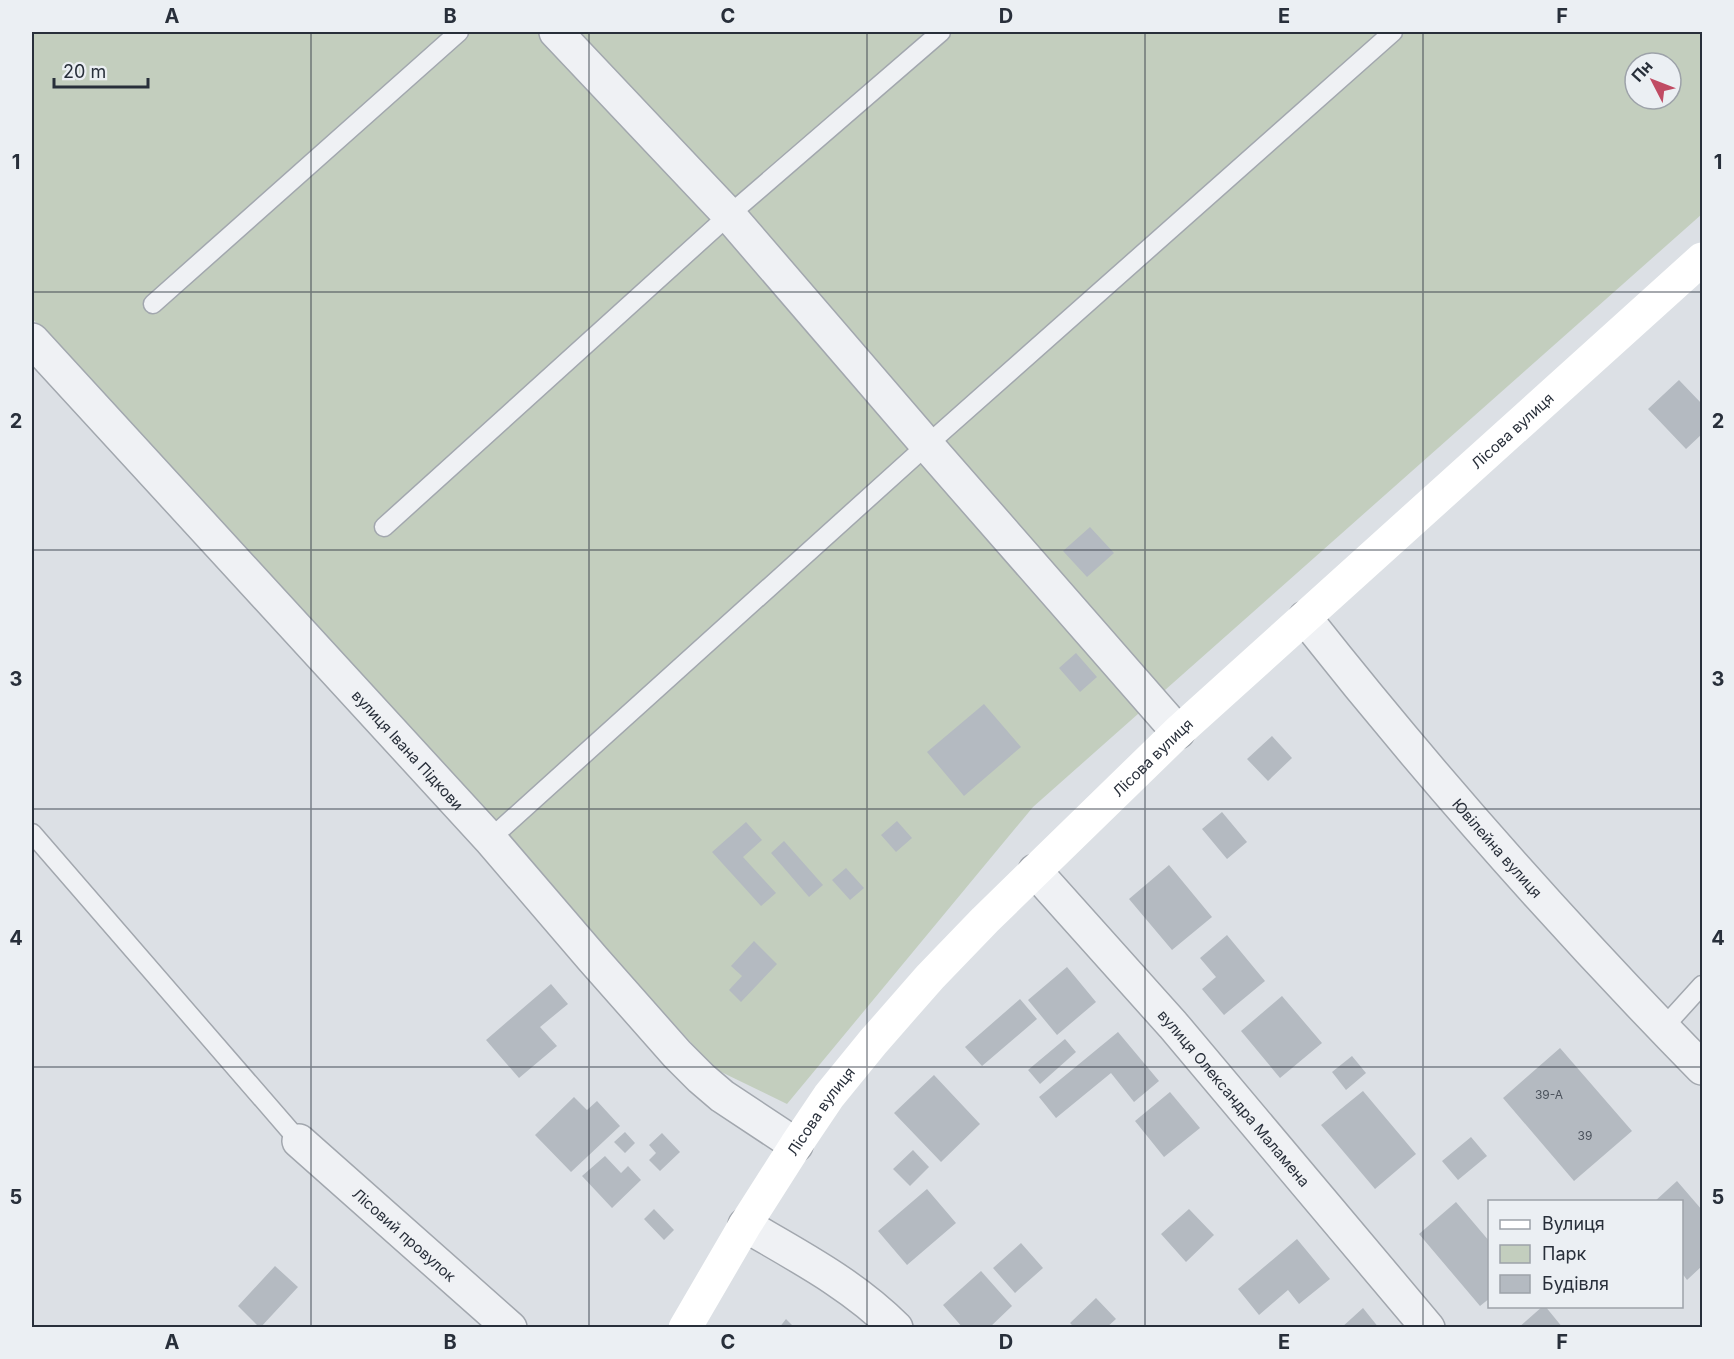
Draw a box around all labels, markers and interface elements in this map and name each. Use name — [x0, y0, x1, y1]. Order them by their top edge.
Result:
text: A — [165, 4, 180, 28]
text: B — [443, 4, 457, 28]
text: C — [721, 4, 735, 28]
text: D — [999, 4, 1013, 28]
text: E — [1278, 4, 1290, 28]
text: F — [1556, 4, 1568, 28]
scale bar — [54, 51, 148, 89]
north arrow — [1623, 51, 1683, 111]
text: Пн — [1627, 56, 1657, 86]
text: 20 m — [63, 61, 106, 82]
text: 1 — [12, 150, 20, 174]
text: 1 — [1714, 150, 1722, 174]
street label: Лісова вулиця — [1467, 388, 1557, 473]
text: 2 — [10, 409, 22, 433]
text: 2 — [1712, 409, 1724, 433]
text: 3 — [10, 667, 22, 691]
text: 3 — [1712, 667, 1724, 691]
street label: вулиця Івана Підкови — [348, 686, 468, 814]
street label: Лісова вулиця — [1108, 714, 1197, 800]
street label: Ювілейна вулиця — [1449, 794, 1546, 902]
text: 4 — [9, 926, 23, 950]
text: 4 — [1711, 926, 1725, 950]
street label: вулиця Олександра Маламена — [1154, 1005, 1314, 1190]
street label: Лісова вулиця — [782, 1063, 859, 1159]
house number: 39-А — [1535, 1087, 1563, 1102]
house number: 39 — [1578, 1128, 1592, 1143]
street label: Лісовий провулок — [349, 1184, 460, 1285]
text: 5 — [10, 1185, 22, 1209]
text: 5 — [1712, 1185, 1724, 1209]
legend — [1488, 1200, 1683, 1308]
text: Вулиця — [1542, 1213, 1605, 1234]
text: Парк — [1542, 1243, 1587, 1264]
text: Будівля — [1542, 1273, 1609, 1294]
text: A — [165, 1330, 180, 1354]
text: B — [443, 1330, 457, 1354]
text: C — [721, 1330, 735, 1354]
text: D — [999, 1330, 1013, 1354]
text: E — [1278, 1330, 1290, 1354]
text: F — [1556, 1330, 1568, 1354]

